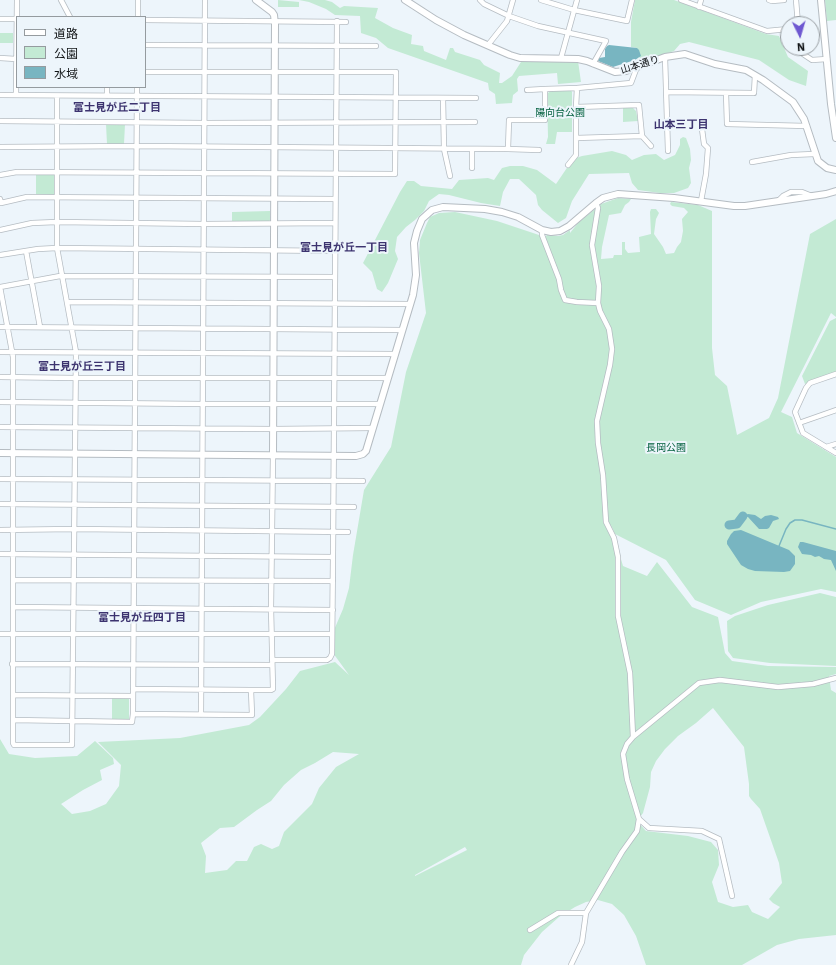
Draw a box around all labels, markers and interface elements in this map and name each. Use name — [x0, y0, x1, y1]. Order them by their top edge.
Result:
legend — [16, 16, 146, 88]
north arrow — [780, 16, 820, 56]
text: 道路 — [54, 26, 78, 41]
text: N — [796, 40, 806, 54]
text: 公園 — [54, 46, 78, 61]
street label: 山本通り — [619, 53, 661, 77]
text: 水域 — [54, 66, 78, 81]
district label: 富士見が丘二丁目 — [73, 101, 161, 115]
park label: 陽向台公園 — [535, 107, 585, 119]
district label: 山本三丁目 — [654, 118, 708, 132]
district label: 富士見が丘一丁目 — [300, 241, 388, 255]
district label: 富士見が丘三丁目 — [38, 360, 126, 374]
park label: 長岡公園 — [646, 442, 686, 454]
district label: 富士見が丘四丁目 — [98, 611, 186, 625]

